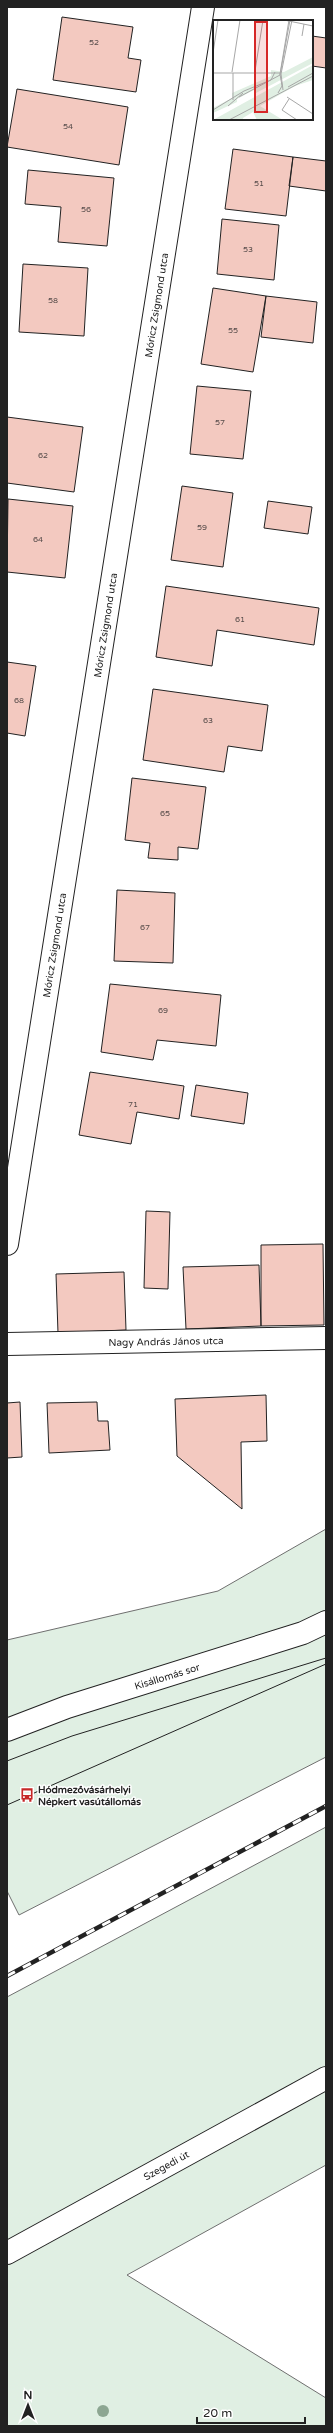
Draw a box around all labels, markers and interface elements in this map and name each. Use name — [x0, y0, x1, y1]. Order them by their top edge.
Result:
inset map — [213, 20, 313, 120]
house number: 52 — [89, 38, 99, 47]
house number: 54 — [63, 122, 73, 131]
house number: 51 — [254, 179, 264, 188]
house number: 56 — [81, 205, 91, 214]
house number: 53 — [243, 245, 253, 254]
street label: Móricz Zsigmond utca — [143, 252, 171, 358]
house number: 58 — [48, 296, 58, 305]
house number: 55 — [228, 326, 238, 335]
house number: 57 — [215, 418, 225, 427]
house number: 62 — [38, 451, 48, 460]
house number: 59 — [197, 523, 207, 532]
house number: 64 — [33, 535, 43, 544]
street label: Móricz Zsigmond utca — [92, 572, 120, 678]
house number: 61 — [235, 615, 245, 624]
house number: 68 — [14, 696, 24, 705]
house number: 63 — [203, 716, 213, 725]
house number: 65 — [160, 809, 170, 818]
street label: Móricz Zsigmond utca — [41, 892, 69, 998]
house number: 67 — [140, 923, 150, 932]
house number: 69 — [158, 1006, 168, 1015]
house number: 71 — [128, 1100, 138, 1109]
street label: Nagy András János utca — [108, 1335, 224, 1349]
street label: Kisállomás sor — [133, 1661, 202, 1693]
place label: Hódmezővásárhelyi Népkert vasútállomás — [38, 1784, 141, 1808]
bus stop icon: Hódmezővásárhelyi Népkert vasútállomás — [19, 1787, 35, 1803]
street label: Szegedi út — [142, 2148, 191, 2183]
north arrow — [8, 2385, 48, 2425]
text: N — [24, 2389, 32, 2402]
scale bar — [197, 2399, 305, 2425]
text: 20 m — [203, 2406, 232, 2420]

